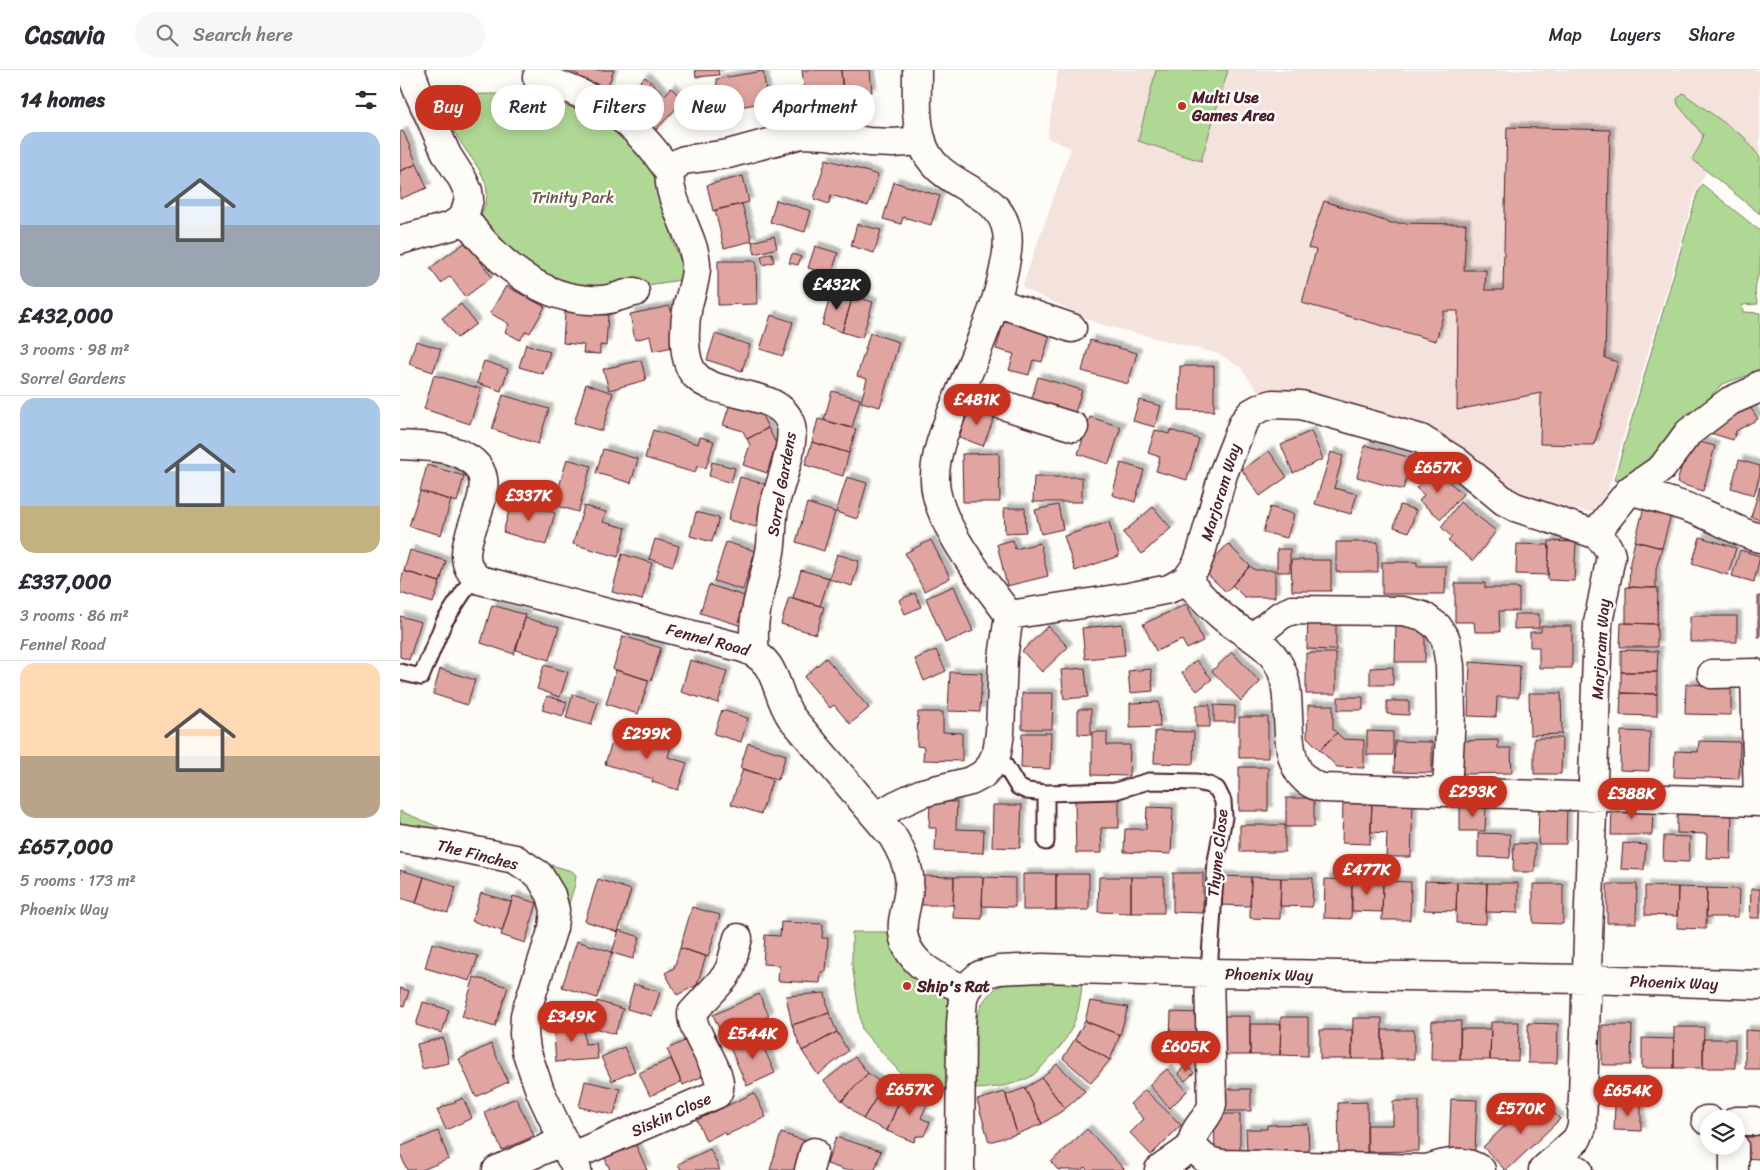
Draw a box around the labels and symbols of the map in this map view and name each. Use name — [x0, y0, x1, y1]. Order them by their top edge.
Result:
place label: Multi Use Games Area — [1191, 83, 1275, 130]
marker: Multi Use Games Area — [1176, 100, 1188, 112]
park label: Trinity Park — [531, 183, 615, 212]
pin: £432K — [802, 268, 872, 311]
pin: £481K — [942, 384, 1012, 426]
street label: Sorrel Gardens — [758, 429, 805, 539]
street label: Marjoram Way — [1192, 439, 1249, 545]
pin: £657K — [1403, 452, 1473, 494]
pin: £337K — [494, 480, 564, 522]
street label: Marjoram Way — [1583, 597, 1619, 700]
street label: Fennel Road — [663, 614, 754, 665]
pin: £299K — [612, 718, 682, 760]
pin: £293K — [1438, 776, 1508, 818]
pin: £388K — [1597, 778, 1667, 820]
street label: Thyme Close — [1198, 807, 1237, 898]
street label: The Finches — [434, 830, 522, 879]
pin: £477K — [1332, 854, 1402, 896]
street label: Phoenix Way — [1224, 959, 1314, 990]
street label: Phoenix Way — [1629, 966, 1719, 999]
place label: Ship's Rat — [916, 972, 990, 1001]
marker: Ship's Rat — [901, 980, 913, 992]
pin: £349K — [537, 1000, 607, 1043]
pin: £544K — [718, 1018, 788, 1060]
pin: £605K — [1151, 1030, 1221, 1073]
pin: £657K — [875, 1074, 945, 1116]
pin: £654K — [1593, 1074, 1663, 1117]
street label: Siskin Close — [626, 1084, 716, 1145]
pin: £570K — [1486, 1092, 1556, 1135]

